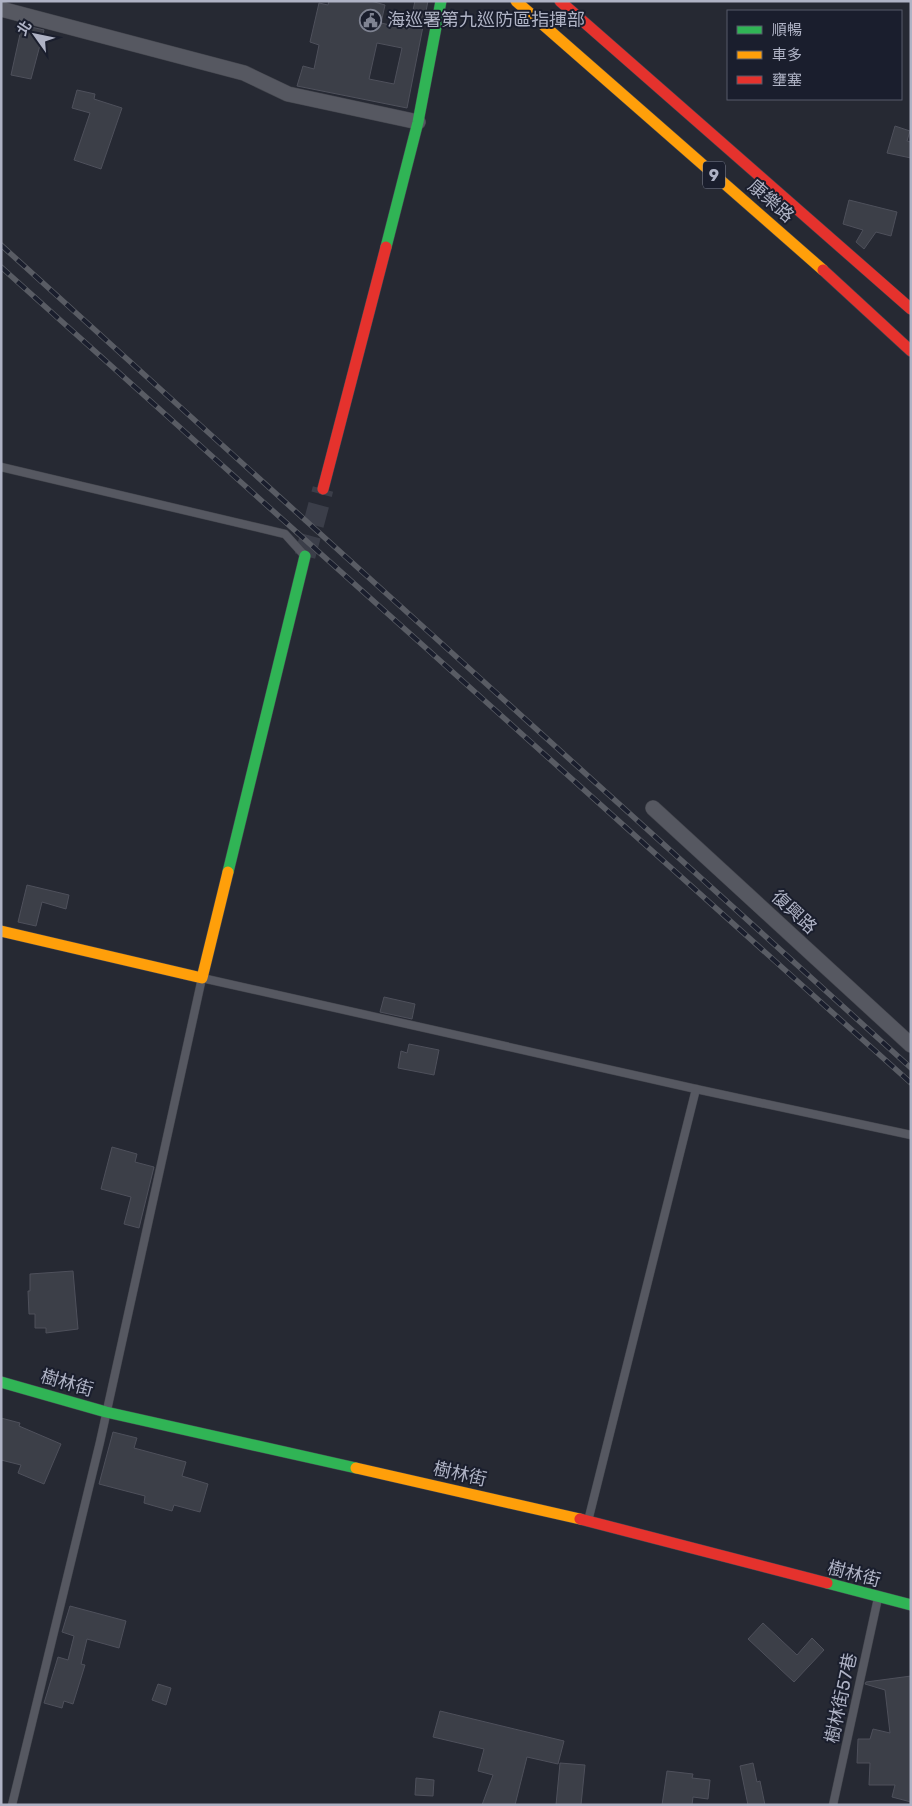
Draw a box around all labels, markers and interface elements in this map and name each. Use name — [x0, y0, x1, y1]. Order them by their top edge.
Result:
public building icon: 海巡署第九巡防區指揮部 — [359, 8, 383, 32]
place label: 海巡署第九巡防區指揮部 — [387, 9, 585, 31]
north arrow — [10, 10, 60, 60]
legend — [727, 10, 902, 100]
text: 北 — [14, 18, 35, 39]
text: 順暢 — [772, 21, 802, 39]
text: 車多 — [772, 46, 802, 64]
text: 壅塞 — [772, 71, 802, 89]
road number: 9 — [703, 162, 725, 188]
street label: 康樂路 — [743, 175, 799, 227]
street label: 復興路 — [767, 886, 821, 938]
street label: 樹林街 — [38, 1365, 96, 1401]
street label: 樹林街 — [431, 1457, 489, 1491]
street label: 樹林街 — [825, 1556, 883, 1592]
street label: 樹林街57巷 — [821, 1651, 861, 1745]

